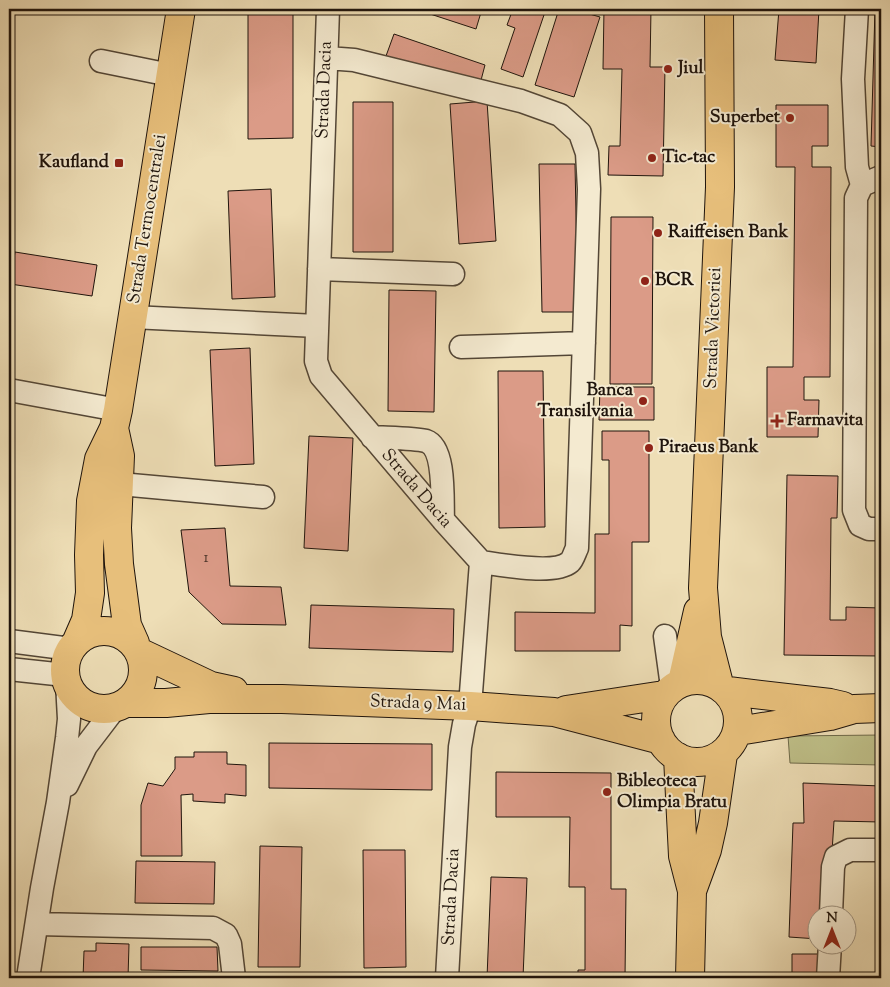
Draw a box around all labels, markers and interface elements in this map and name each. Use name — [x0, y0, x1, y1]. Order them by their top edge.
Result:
street label: Strada Dacia — [310, 41, 340, 139]
place label: Jiul — [676, 56, 705, 82]
marker: Jiul — [662, 63, 674, 75]
place label: Superbet — [710, 105, 781, 131]
marker: Superbet — [784, 112, 796, 124]
street label: Strada Termocentralei — [122, 132, 174, 306]
place label: Tic-tac — [662, 145, 716, 171]
place label: Kaufland — [39, 150, 110, 176]
marker: Tic-tac — [646, 152, 658, 164]
marker: Kaufland — [113, 157, 125, 169]
place label: Raiffeisen Bank — [668, 220, 789, 246]
marker: Raiffeisen Bank — [652, 227, 664, 239]
street label: Strada Victoriei — [699, 267, 729, 389]
place label: BCR — [655, 268, 695, 294]
marker: BCR — [639, 275, 651, 287]
place label: Banca Transilvania — [537, 378, 634, 425]
marker: Banca Transilvania — [637, 395, 649, 407]
place label: Farmavita — [787, 408, 864, 434]
marker: Farmavita — [771, 415, 783, 427]
place label: Piraeus Bank — [659, 435, 759, 461]
marker: Piraeus Bank — [643, 442, 655, 454]
street label: Strada Dacia — [374, 444, 458, 534]
house number: 1 — [203, 548, 209, 569]
street label: Strada 9 Mai — [369, 689, 467, 719]
place label: Bibleoteca Olimpia Bratu — [617, 769, 728, 816]
marker: Bibleoteca Olimpia Bratu — [601, 786, 613, 798]
street label: Strada Dacia — [436, 847, 468, 947]
north arrow — [808, 904, 858, 954]
text: N — [826, 909, 838, 929]

